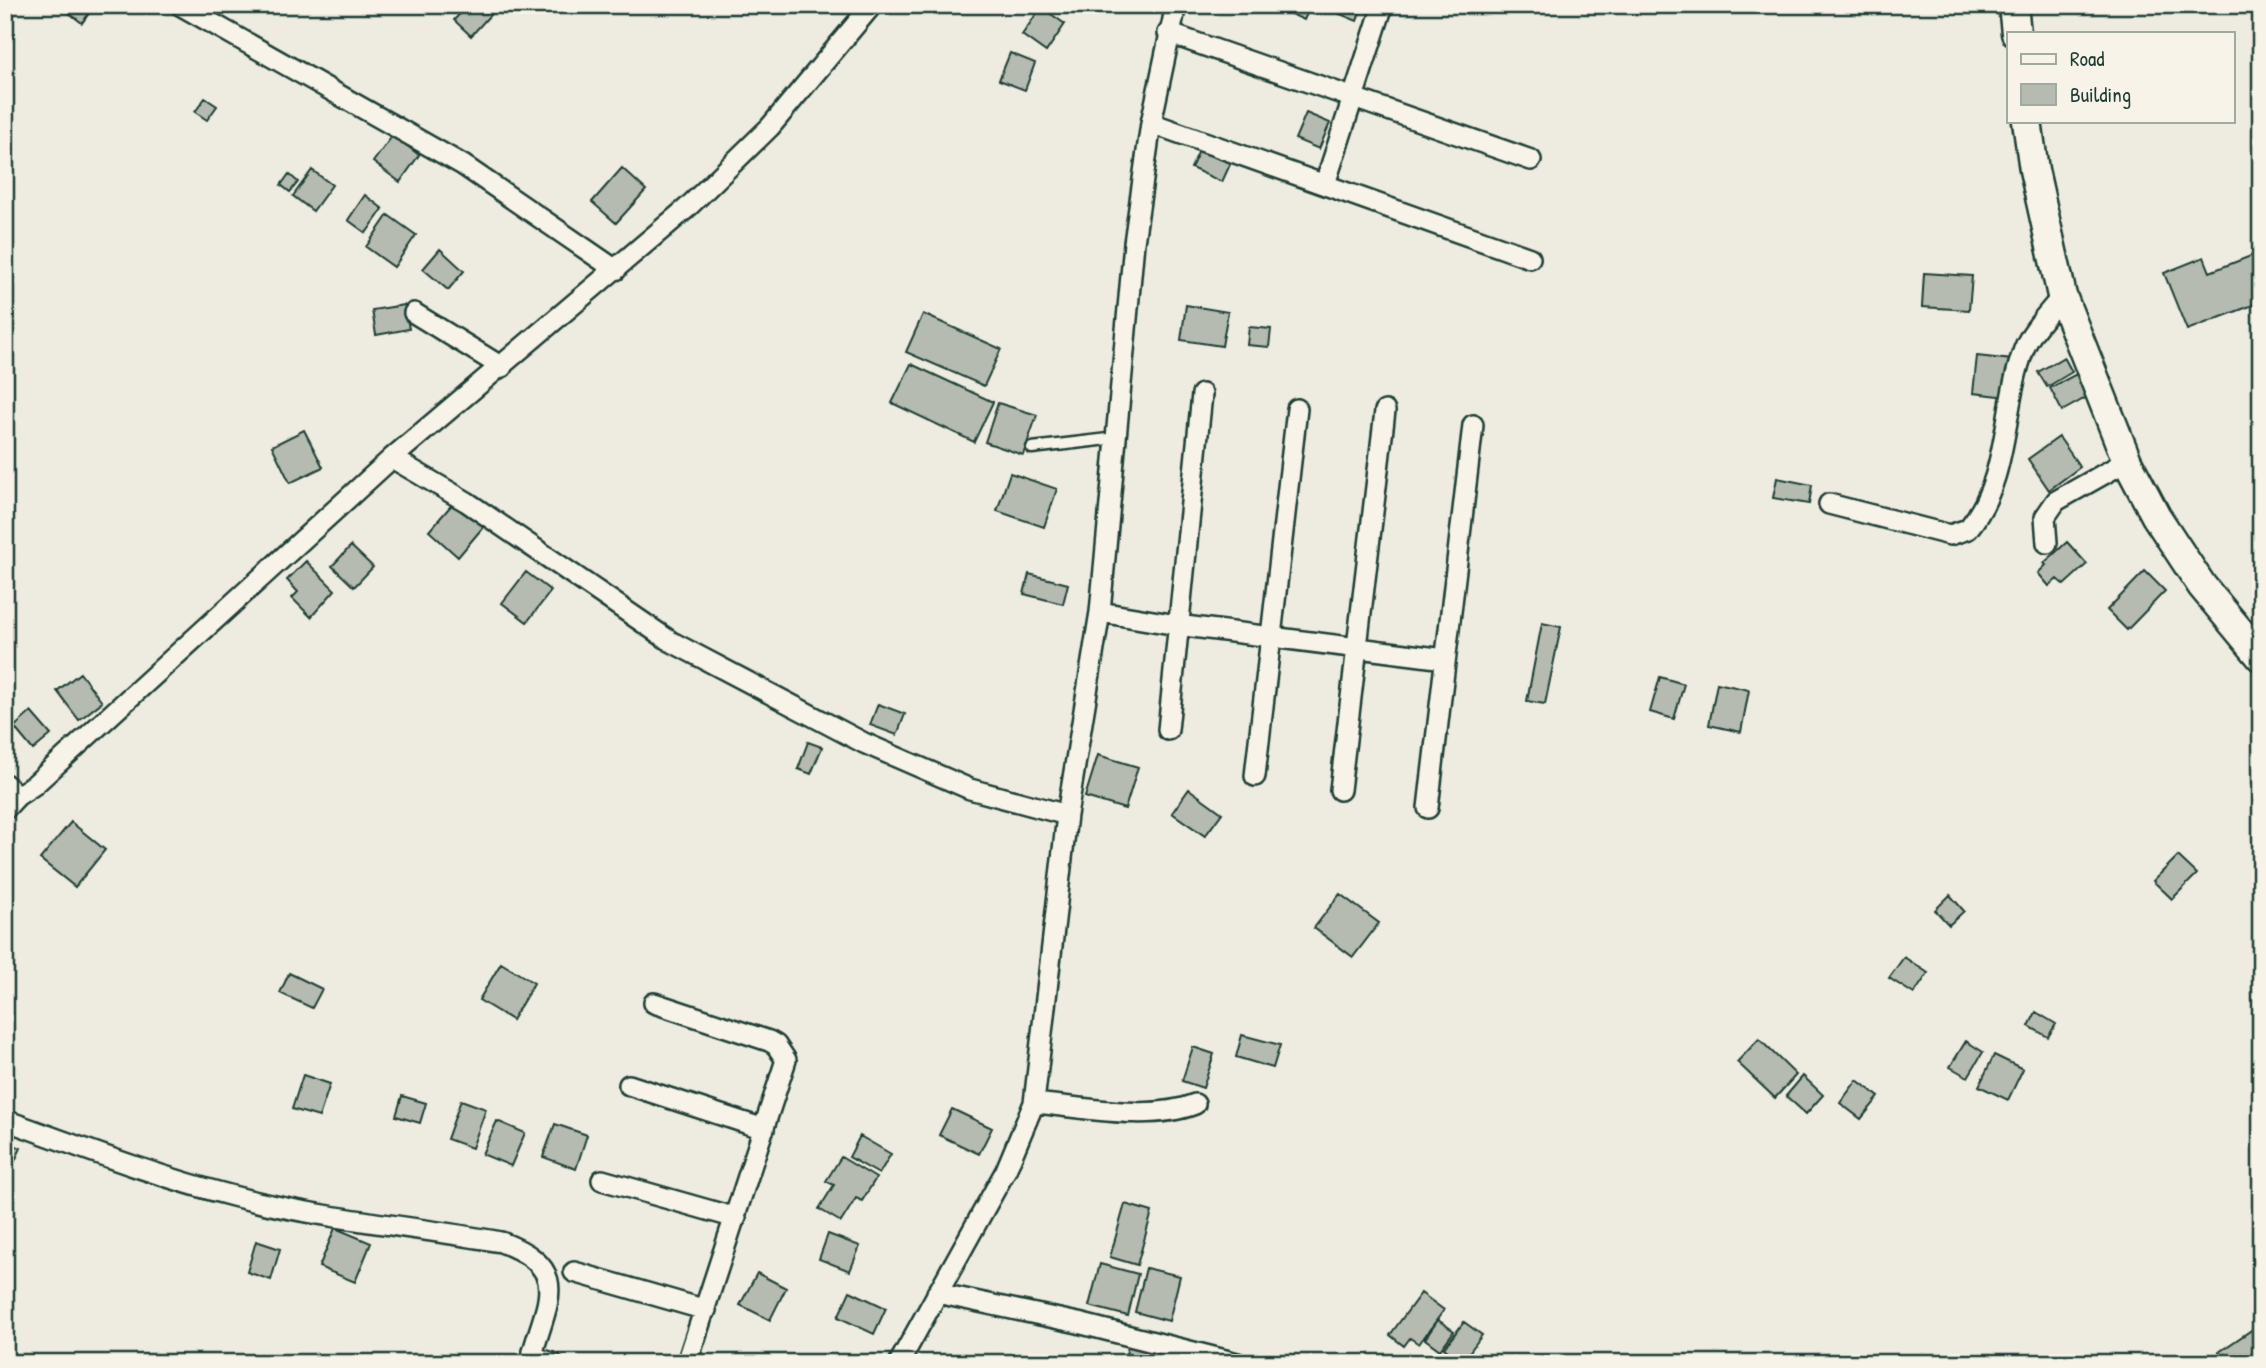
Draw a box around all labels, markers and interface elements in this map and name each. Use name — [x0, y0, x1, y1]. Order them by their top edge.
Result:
legend — [2007, 32, 2234, 122]
text: Road — [2070, 44, 2104, 73]
text: Building — [2070, 80, 2131, 109]

